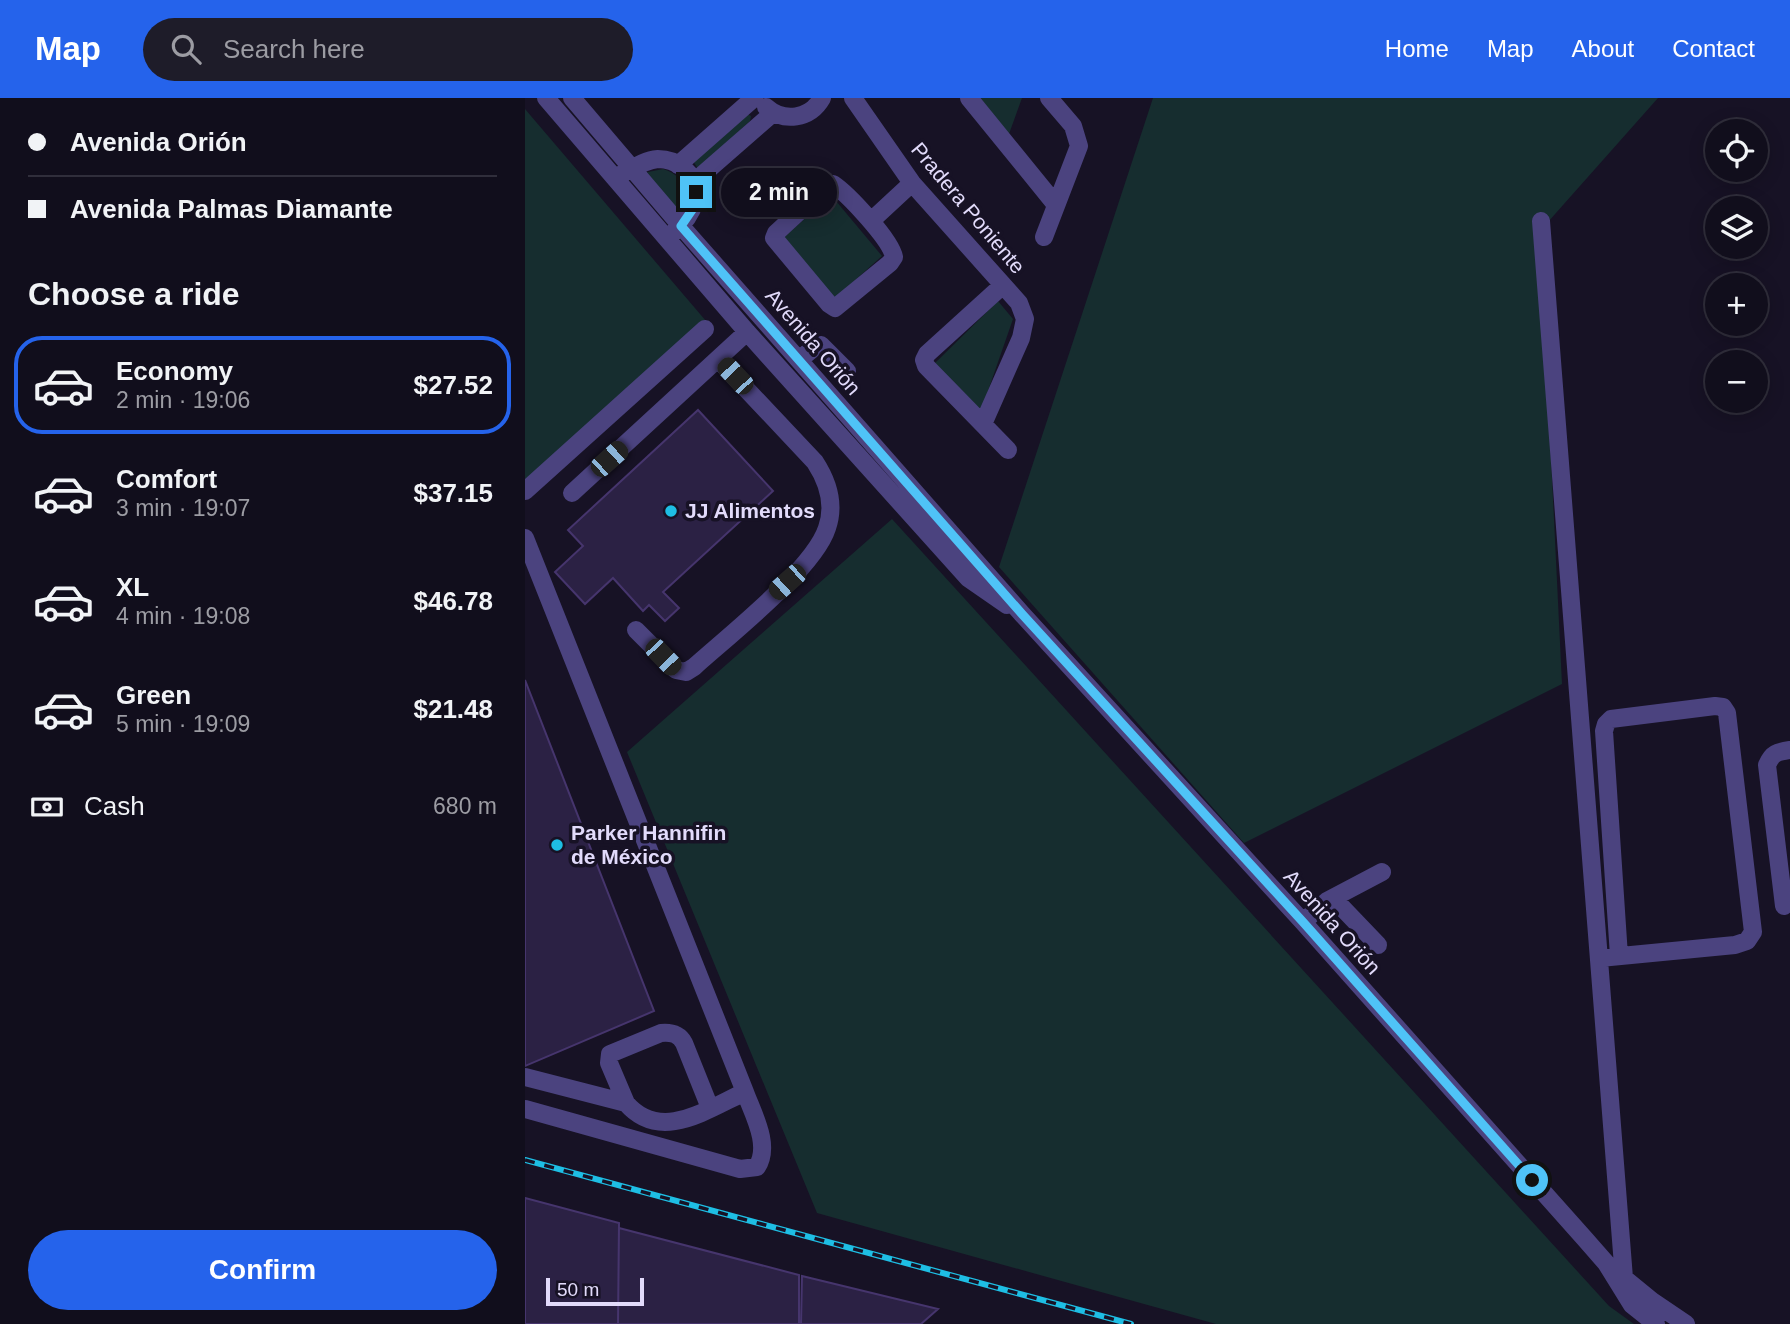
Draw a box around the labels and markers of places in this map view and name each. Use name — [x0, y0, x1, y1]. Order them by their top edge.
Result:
place label: JJ Alimentos — [685, 499, 815, 522]
marker: JJ Alimentos — [663, 503, 679, 519]
place label: Parker Hannifin de México — [571, 821, 726, 868]
marker: Parker Hannifin de México — [549, 837, 565, 853]

